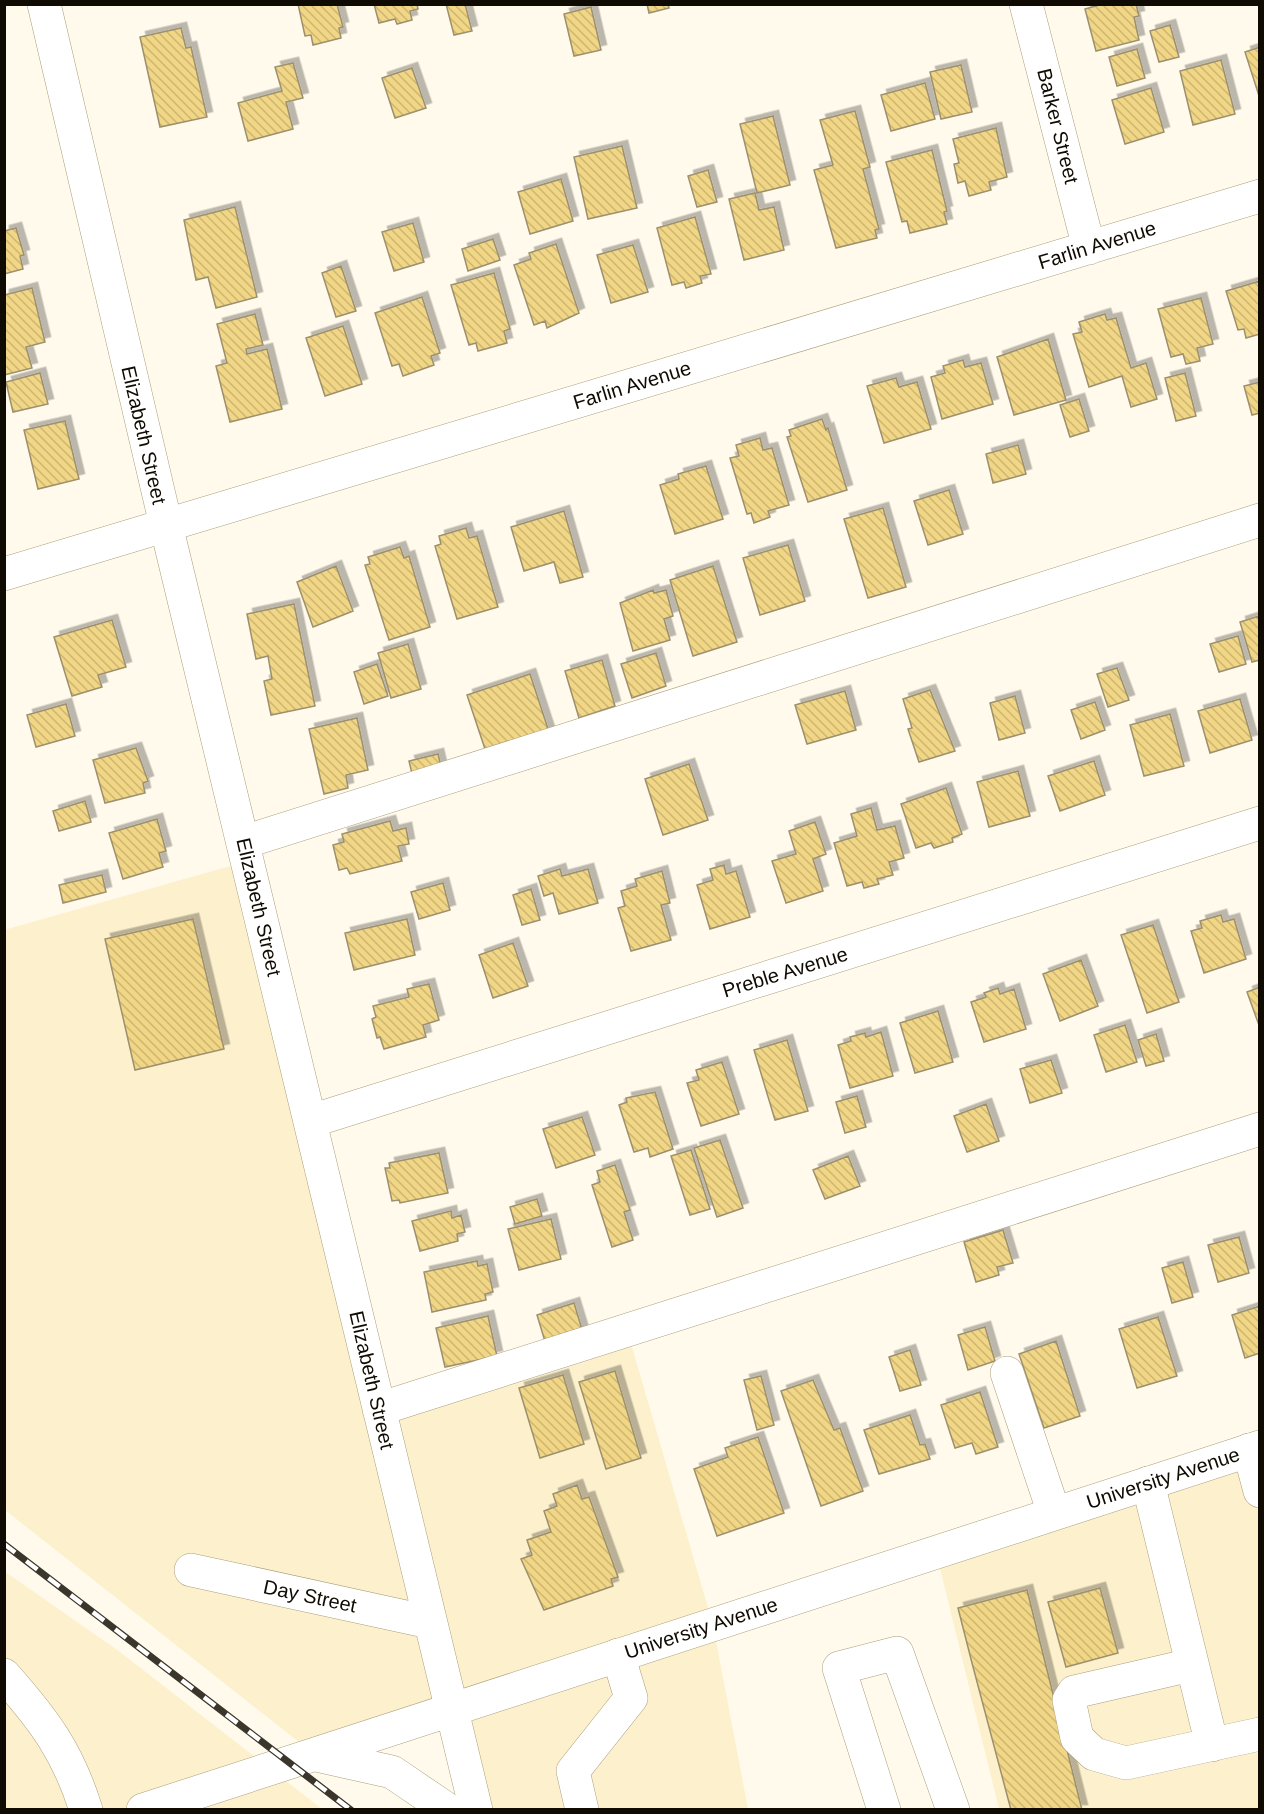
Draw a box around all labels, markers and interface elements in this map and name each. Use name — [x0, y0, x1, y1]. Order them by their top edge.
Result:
street label: Barker Street — [1033, 66, 1083, 186]
street label: Farlin Avenue — [1035, 217, 1159, 273]
street label: Farlin Avenue — [570, 357, 694, 413]
street label: Elizabeth Street — [117, 364, 171, 507]
street label: Elizabeth Street — [232, 836, 286, 979]
street label: Preble Avenue — [720, 943, 850, 1001]
street label: Elizabeth Street — [345, 1309, 399, 1452]
street label: University Avenue — [1084, 1443, 1242, 1513]
street label: Day Street — [262, 1575, 359, 1617]
street label: University Avenue — [622, 1593, 780, 1663]

